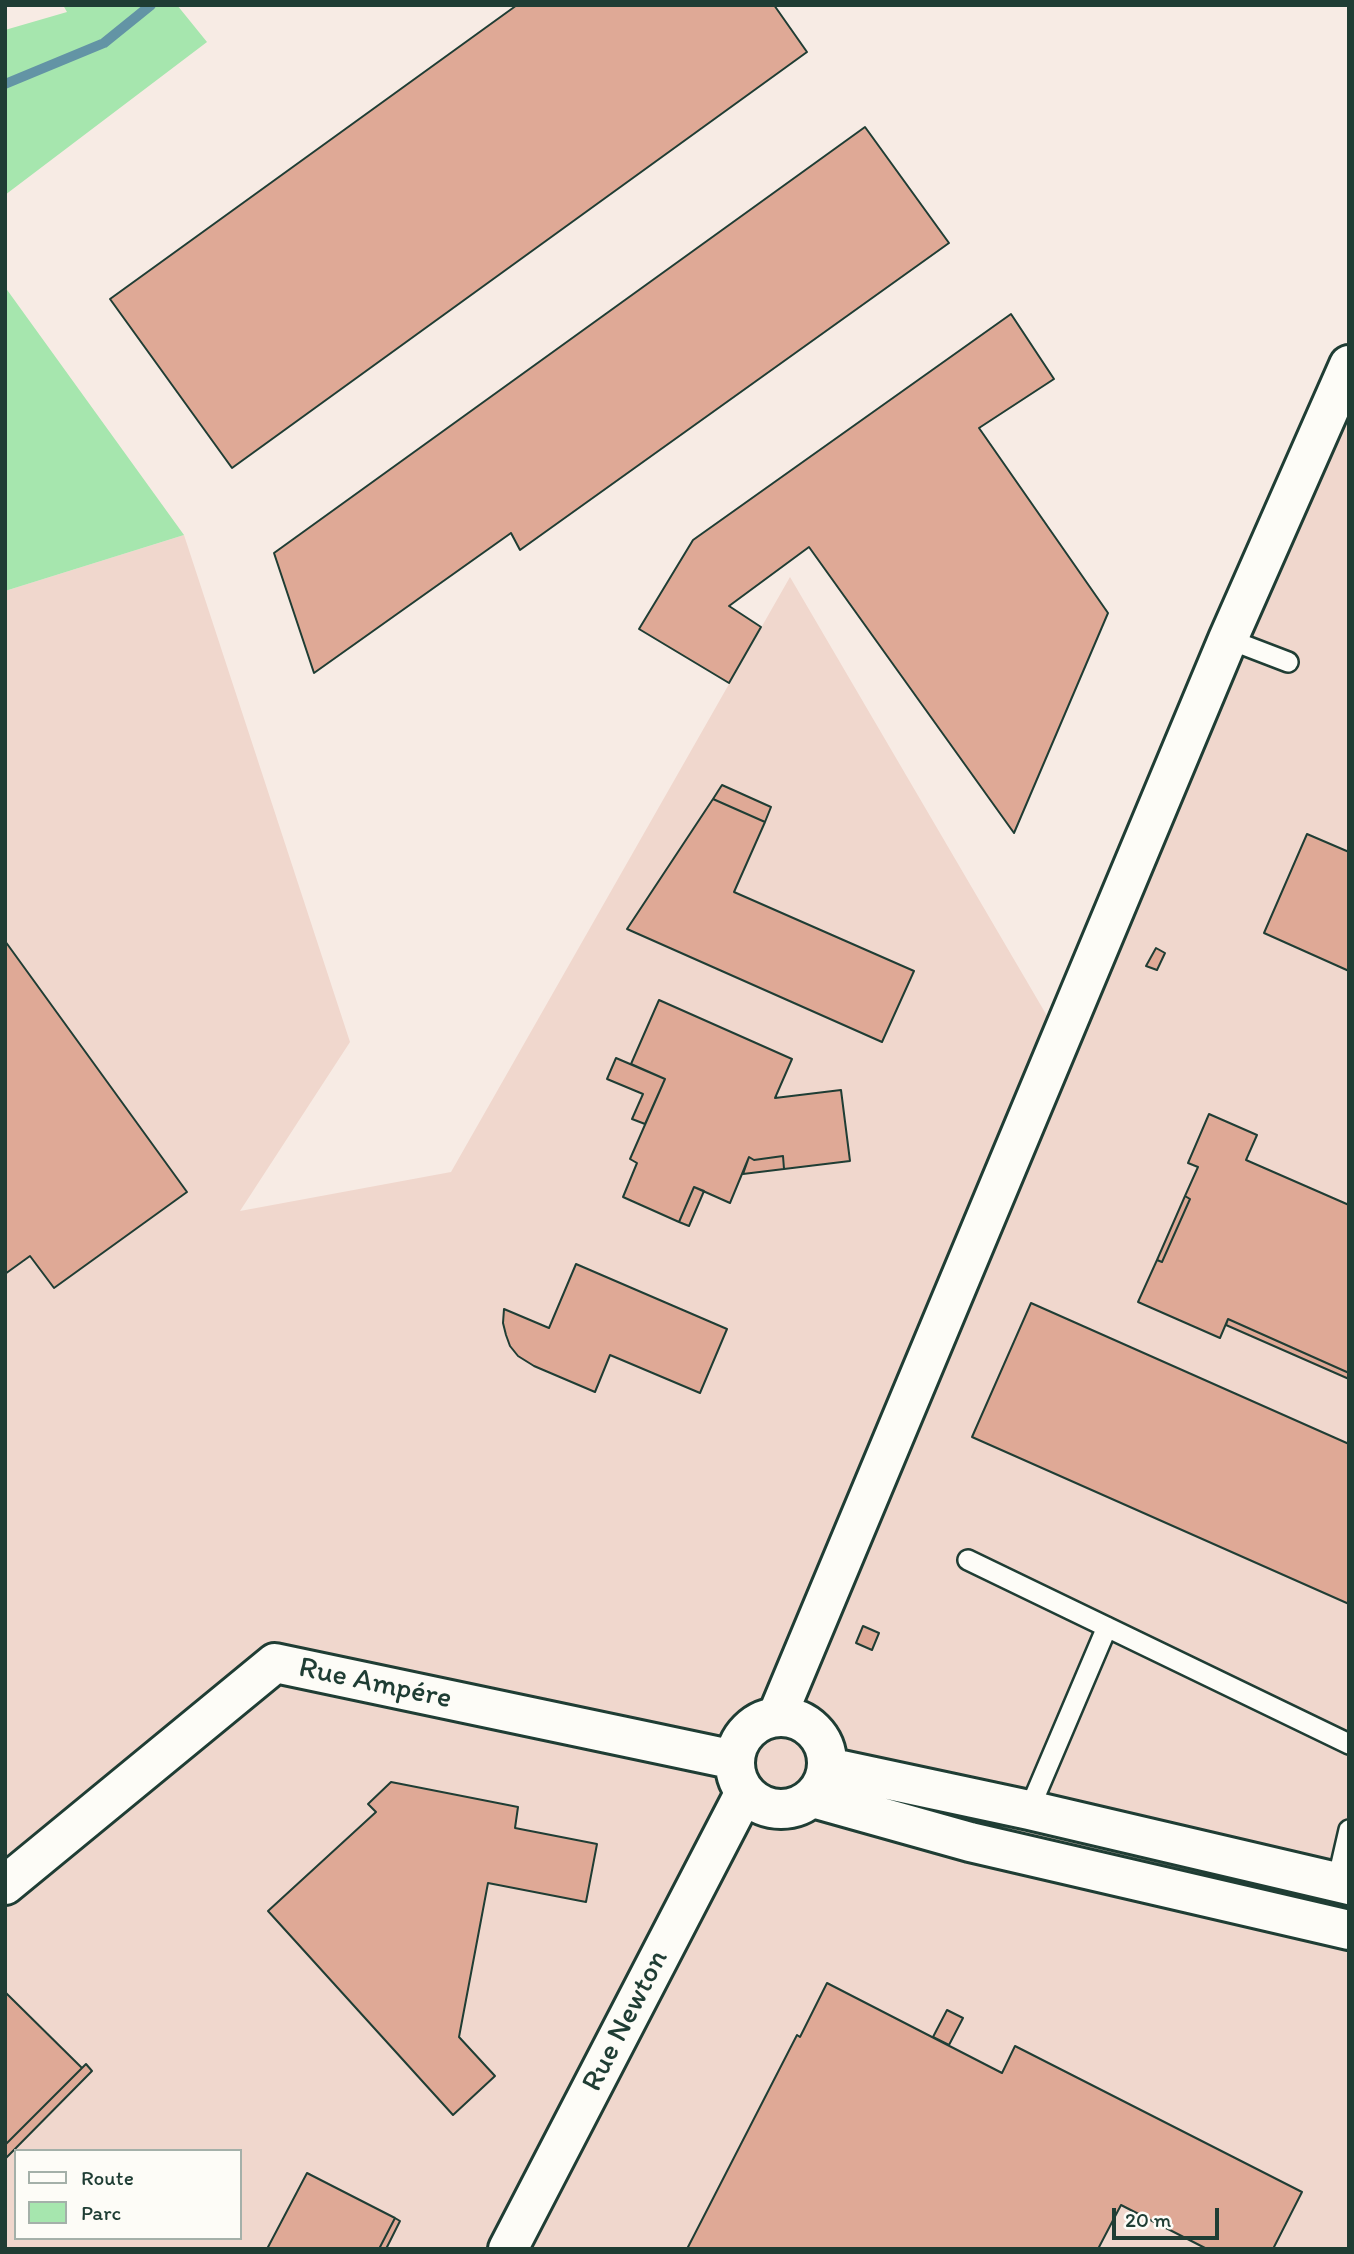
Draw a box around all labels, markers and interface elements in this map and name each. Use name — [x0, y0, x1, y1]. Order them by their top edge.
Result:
street label: Rue Ampére — [295, 1650, 455, 1718]
street label: Rue Newton — [575, 1944, 677, 2098]
legend — [14, 2149, 242, 2240]
text: Route — [81, 2165, 134, 2190]
scale bar — [1116, 2194, 1223, 2238]
text: Parc — [81, 2200, 121, 2225]
text: 20 m — [1125, 2207, 1171, 2232]

